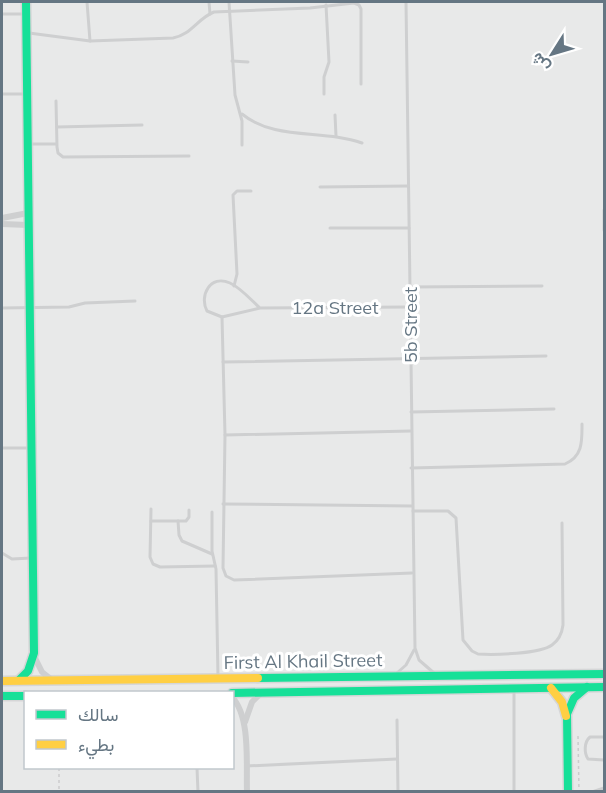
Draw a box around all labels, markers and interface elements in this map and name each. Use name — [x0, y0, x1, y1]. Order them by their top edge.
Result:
north arrow — [522, 24, 582, 84]
text: ش — [526, 49, 554, 77]
street label: 5b Street — [399, 287, 422, 363]
street label: 12a Street — [292, 296, 378, 319]
street label: First Al Khail Street — [223, 648, 383, 674]
legend — [24, 691, 234, 769]
text: سالك — [78, 703, 118, 726]
text: بطيء — [78, 733, 114, 760]

